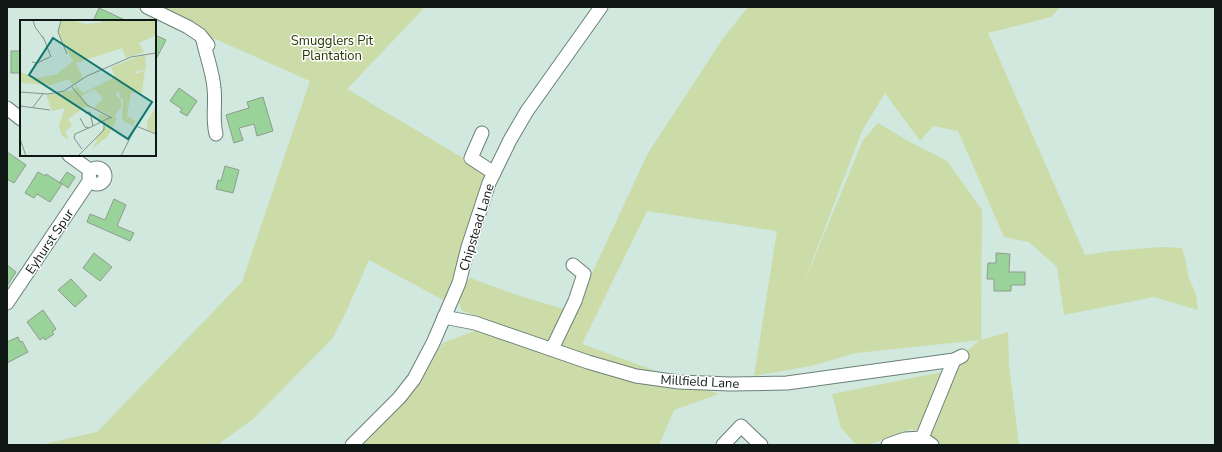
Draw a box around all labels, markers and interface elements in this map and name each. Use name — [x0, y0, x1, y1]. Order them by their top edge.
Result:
inset map — [20, 20, 156, 156]
park label: Smugglers Pit Plantation — [291, 32, 374, 65]
street label: Chipstead Lane — [455, 181, 499, 273]
street label: Eyhurst Spur — [21, 205, 78, 278]
street label: Millfield Lane — [660, 371, 740, 393]

